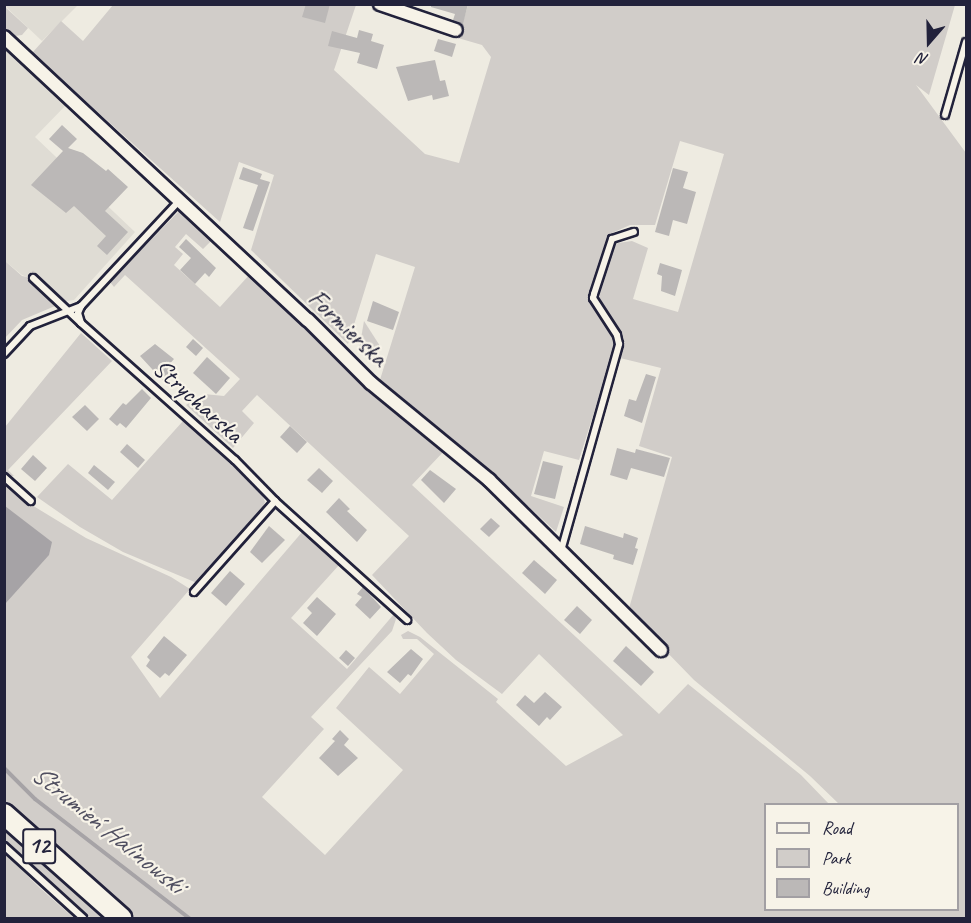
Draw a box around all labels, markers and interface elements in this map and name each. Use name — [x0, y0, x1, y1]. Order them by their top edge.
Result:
north arrow — [899, 12, 959, 72]
text: N — [915, 48, 931, 70]
street label: Formierska — [302, 283, 394, 373]
street label: Strycharska — [146, 352, 250, 450]
water label: Strumień Halinowski — [25, 758, 191, 900]
legend — [764, 803, 959, 911]
text: Road — [822, 817, 852, 839]
road number: 12 — [21, 825, 57, 867]
text: Park — [822, 847, 851, 869]
text: Building — [822, 877, 869, 899]

